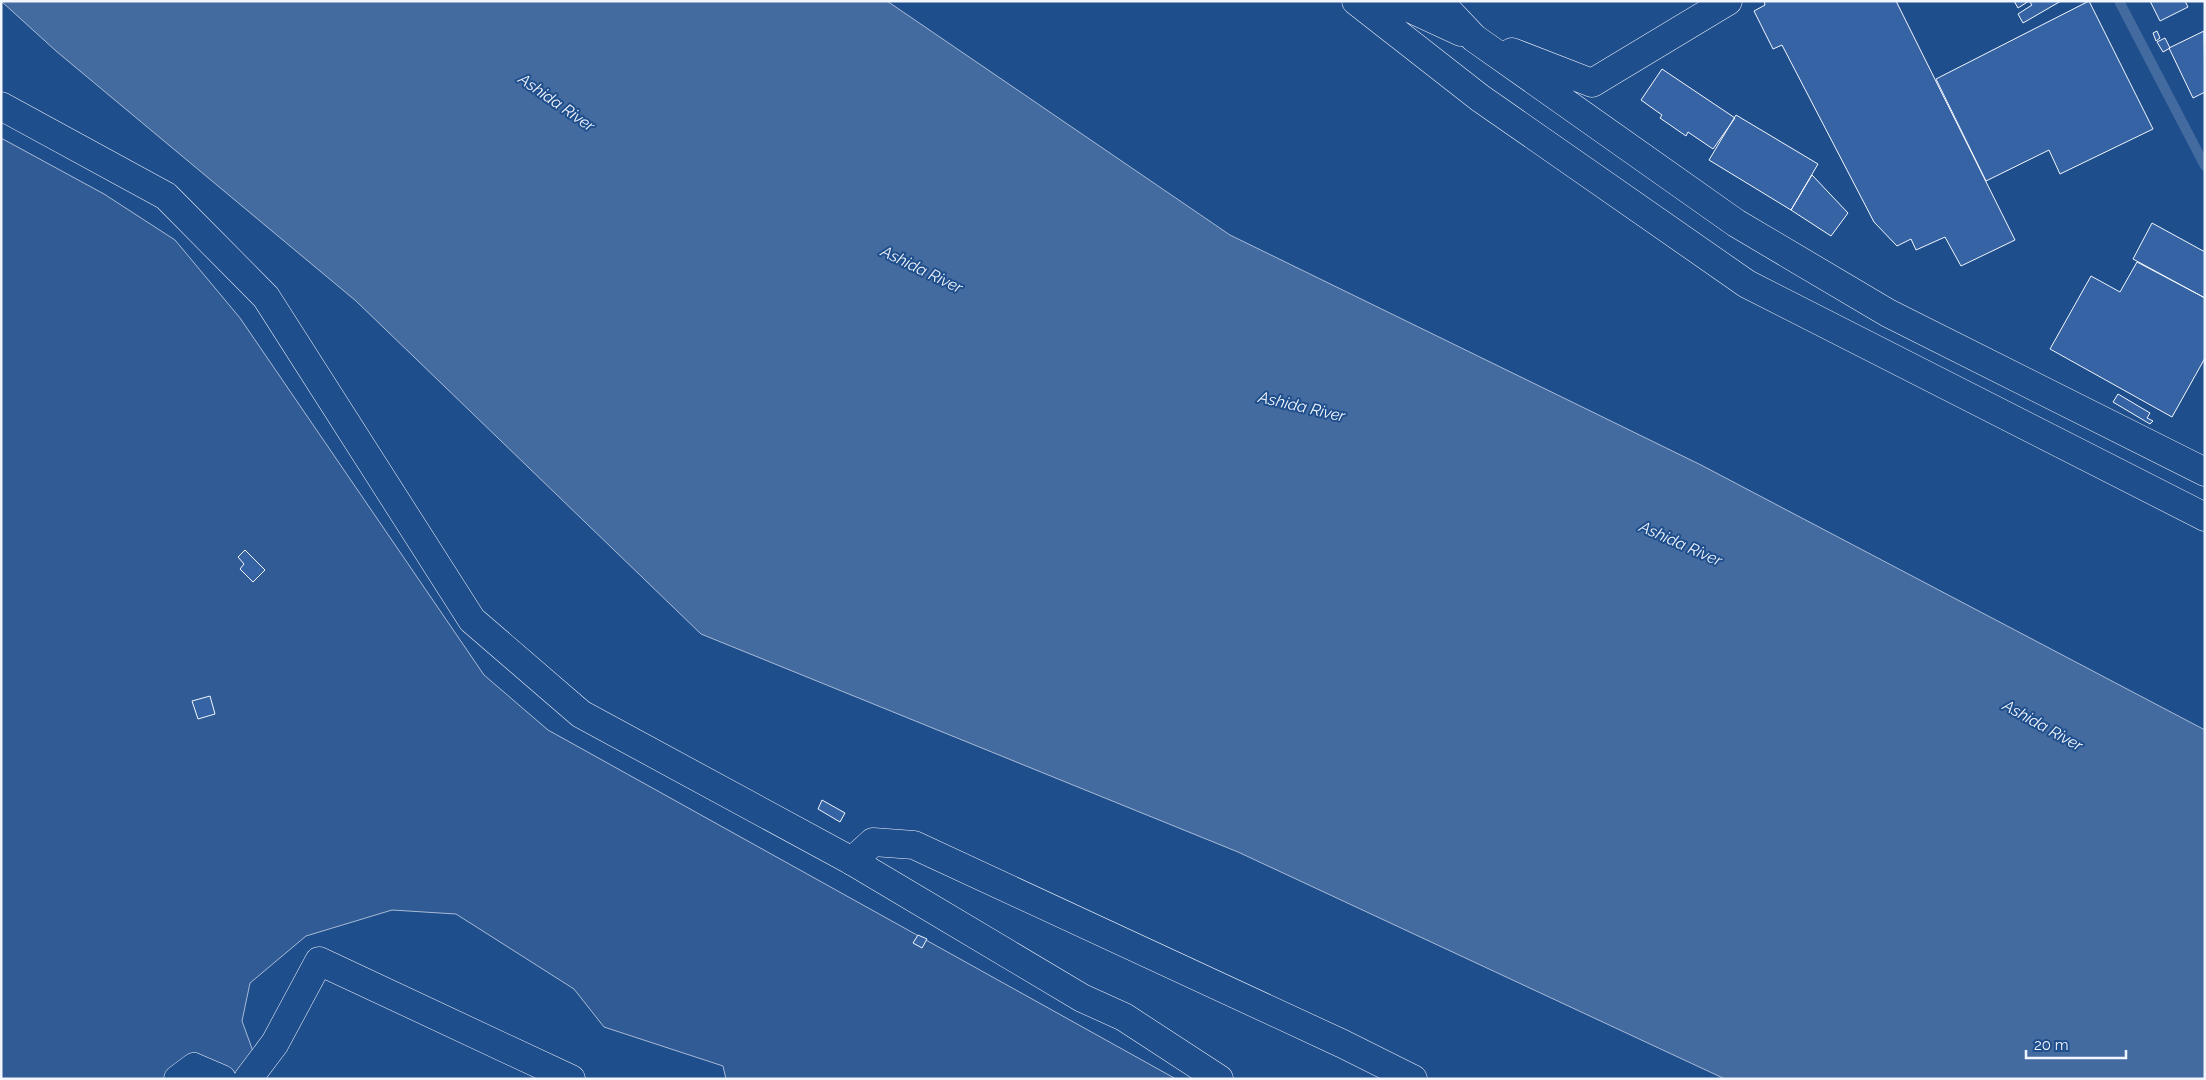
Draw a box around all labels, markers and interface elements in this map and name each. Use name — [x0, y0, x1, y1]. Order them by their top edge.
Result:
water label: Ashida River — [514, 69, 599, 136]
water label: Ashida River — [877, 241, 966, 298]
water label: Ashida River — [1256, 387, 1348, 426]
water label: Ashida River — [1636, 516, 1726, 570]
water label: Ashida River — [1999, 695, 2086, 755]
scale bar — [2026, 1028, 2126, 1060]
text: 20 m — [2034, 1036, 2069, 1054]

